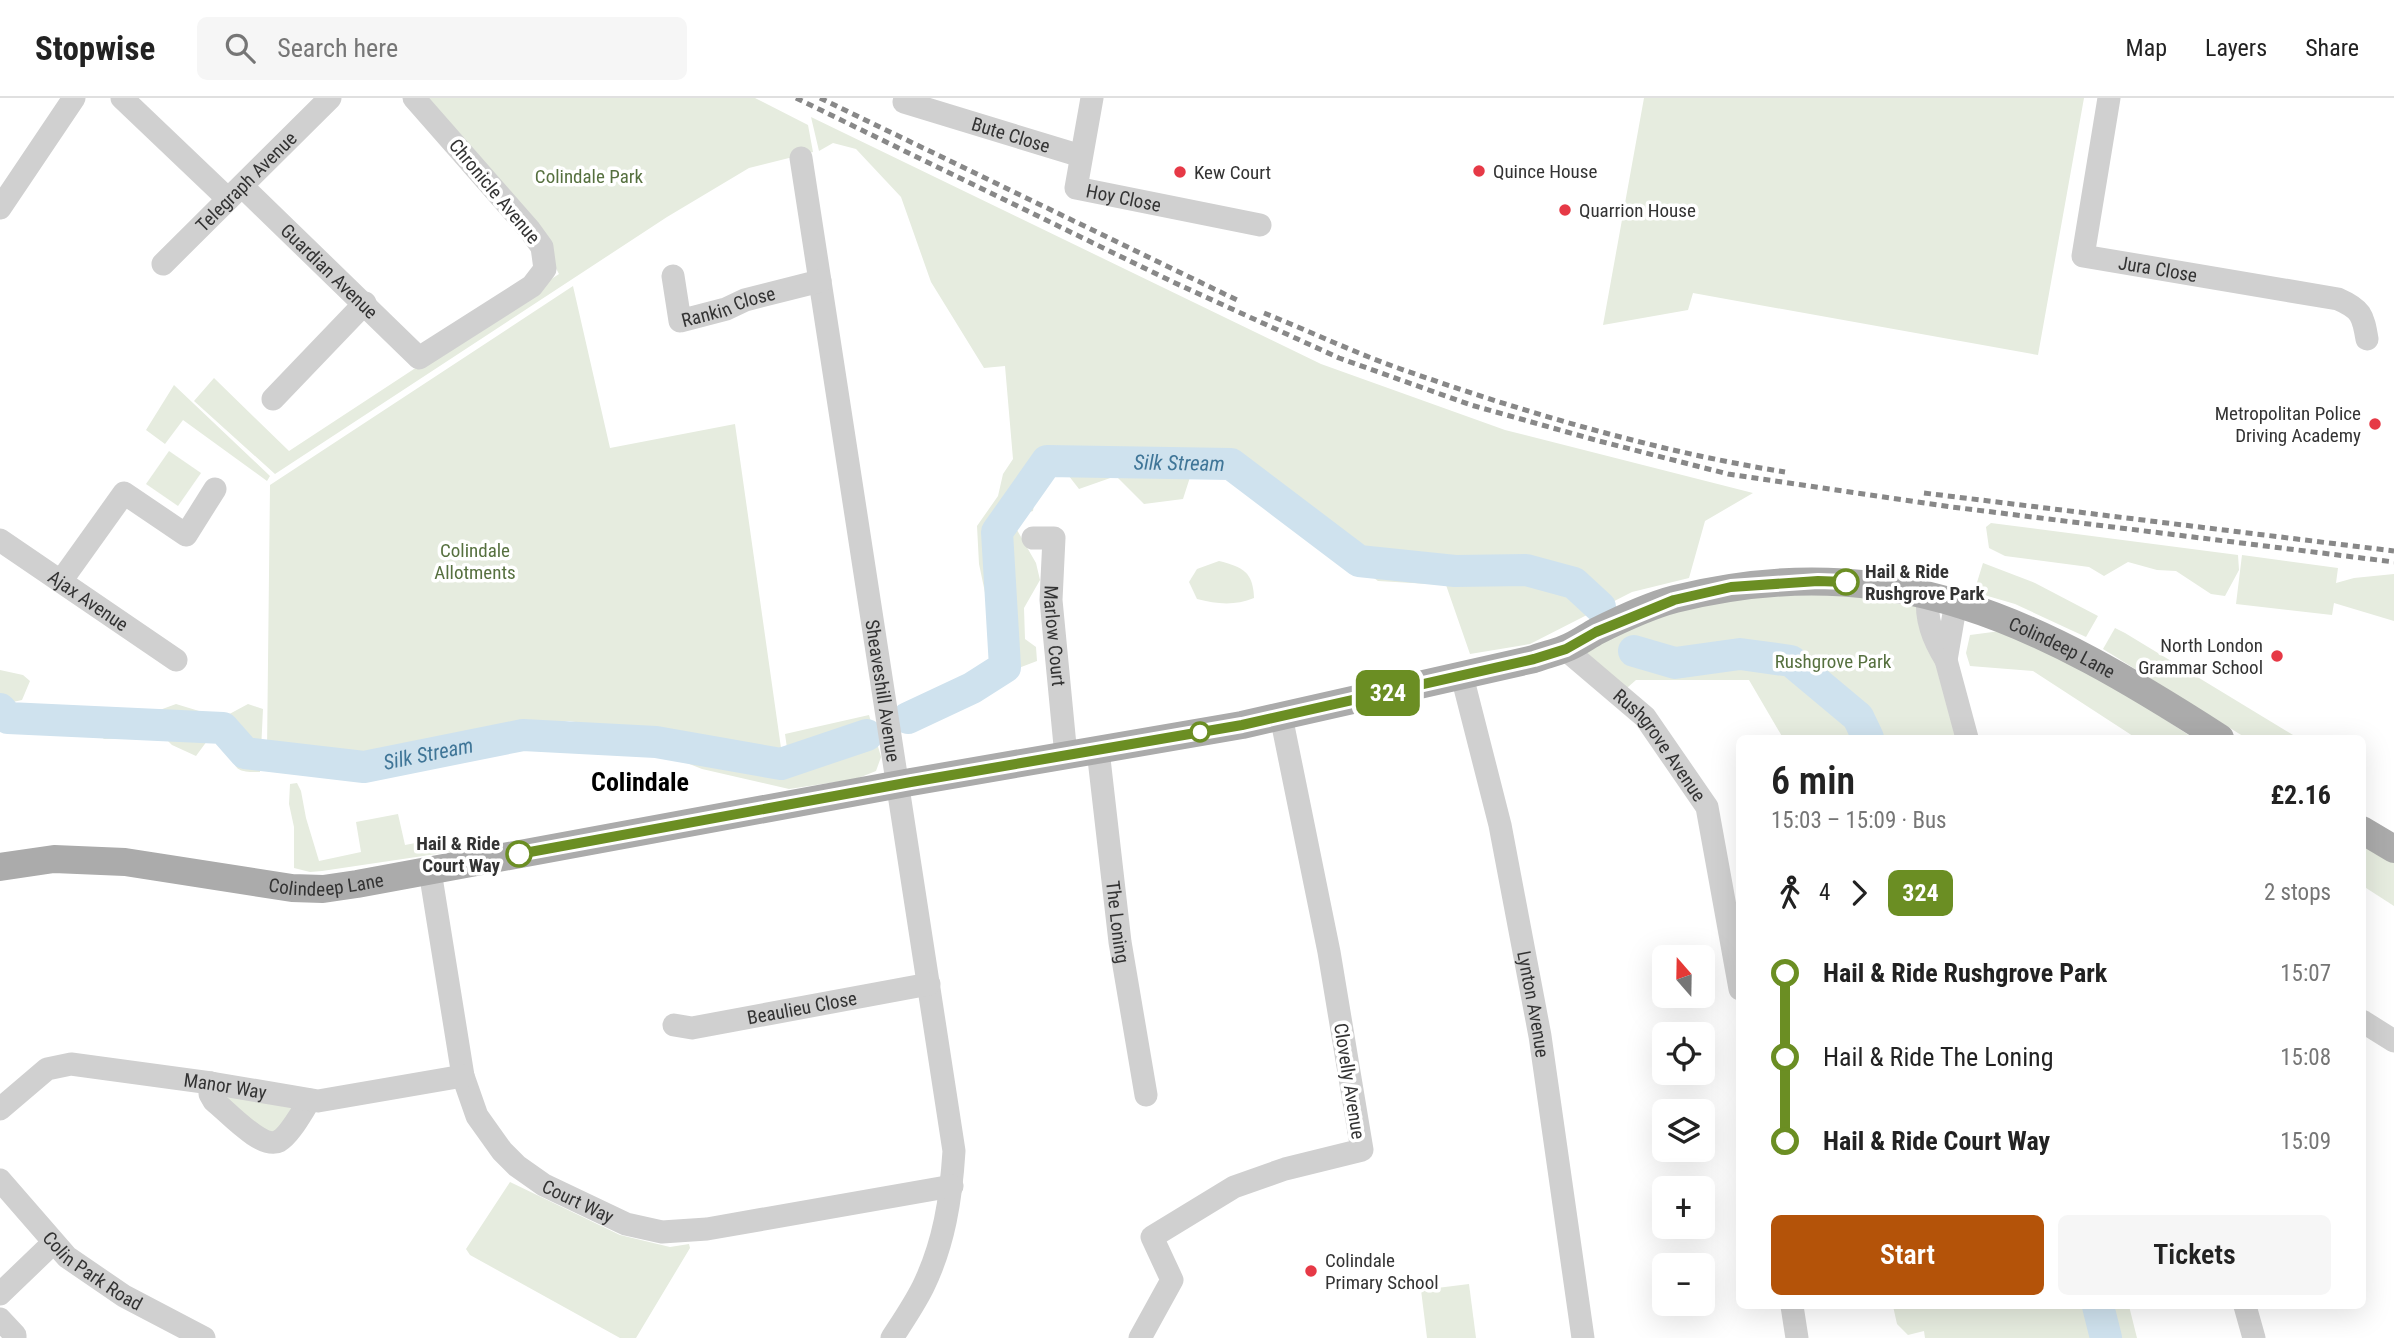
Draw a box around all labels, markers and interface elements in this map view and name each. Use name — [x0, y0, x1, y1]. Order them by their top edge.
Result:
search box — [197, 17, 687, 80]
text: Stopwise — [35, 29, 155, 68]
icon: search — [221, 29, 259, 67]
text: Search here — [277, 33, 398, 63]
text: Map — [2126, 34, 2167, 62]
text: Layers — [2205, 34, 2267, 62]
text: Share — [2305, 34, 2359, 62]
street label: Bute Close — [969, 112, 1053, 158]
street label: Telegraph Avenue — [191, 127, 302, 237]
street label: Chronicle Avenue — [444, 134, 545, 248]
place label: Quince House — [1493, 160, 1597, 183]
place label: Kew Court — [1194, 161, 1271, 184]
marker: Quince House — [1471, 163, 1487, 179]
marker: Kew Court — [1172, 164, 1188, 180]
park label: Colindale Park — [535, 165, 644, 188]
street label: Hoy Close — [1084, 179, 1163, 217]
place label: Quarrion House — [1579, 199, 1696, 222]
marker: Quarrion House — [1557, 202, 1573, 218]
street label: Guardian Avenue — [276, 219, 383, 324]
street label: Jura Close — [2117, 251, 2199, 287]
street label: Rankin Close — [679, 282, 778, 332]
place label: Metropolitan Police Driving Academy — [2215, 402, 2361, 447]
marker: Metropolitan Police Driving Academy — [2367, 416, 2383, 432]
water label: Silk Stream — [1133, 450, 1225, 476]
park label: Colindale Allotments — [434, 539, 516, 584]
place label: Hail & Ride Rushgrove Park — [1865, 560, 1985, 605]
street label: Ajax Avenue — [44, 565, 133, 636]
marker: Hail & Ride Rushgrove Park — [1833, 569, 1859, 595]
street label: Marlow Court — [1039, 585, 1070, 687]
street label: Colindeep Lane — [2005, 612, 2119, 684]
street label: Sheaveshill Avenue — [860, 618, 905, 764]
place label: North London Grammar School — [2138, 634, 2263, 679]
marker: North London Grammar School — [2269, 648, 2285, 664]
park label: Rushgrove Park — [1775, 650, 1892, 673]
line badge: 324 — [1348, 670, 1428, 716]
text: 324 — [1370, 679, 1406, 707]
street label: Rushgrove Avenue — [1608, 684, 1711, 806]
unlabelled marker — [1190, 722, 1210, 742]
water label: Silk Stream — [381, 733, 475, 775]
text: 6 min — [1771, 759, 1855, 803]
district label: Colindale — [591, 767, 689, 797]
text: £2.16 — [2270, 780, 2331, 810]
text: 15:03 – 15:09 · Bus — [1771, 807, 1947, 834]
place label: Hail & Ride Court Way — [416, 832, 501, 877]
marker: Hail & Ride Court Way — [506, 841, 532, 867]
street label: Colindeep Lane — [267, 868, 386, 901]
icon: walk — [1771, 874, 1809, 912]
icon: forward — [1840, 874, 1878, 912]
street label: The Loning — [1101, 879, 1134, 965]
text: 4 — [1819, 879, 1830, 906]
text: 324 — [1902, 879, 1939, 907]
text: 2 stops — [2264, 879, 2331, 906]
north arrow — [1652, 945, 1715, 1008]
map controls — [1652, 945, 1715, 1316]
street label: Lynton Avenue — [1512, 949, 1554, 1059]
text: Hail & Ride Rushgrove Park — [1823, 958, 2107, 988]
text: 15:07 — [2280, 960, 2331, 987]
street label: Beaulieu Close — [745, 987, 859, 1030]
street label: Clovelly Avenue — [1329, 1021, 1370, 1141]
button: locate — [1652, 1022, 1715, 1085]
text: Hail & Ride The Loning — [1823, 1042, 2054, 1072]
text: 15:08 — [2280, 1044, 2331, 1071]
street label: Manor Way — [182, 1068, 268, 1104]
button: layers — [1652, 1099, 1715, 1162]
text: Hail & Ride Court Way — [1823, 1126, 2050, 1156]
text: 15:09 — [2280, 1128, 2331, 1155]
street label: Court Way — [538, 1175, 618, 1229]
button: + — [1652, 1176, 1715, 1239]
button: Start — [1771, 1215, 2044, 1295]
button: Tickets — [2058, 1215, 2331, 1295]
street label: Colin Park Road — [38, 1227, 146, 1316]
place label: Colindale Primary School — [1325, 1249, 1439, 1294]
button: − — [1652, 1253, 1715, 1316]
marker: Colindale Primary School — [1303, 1263, 1319, 1279]

